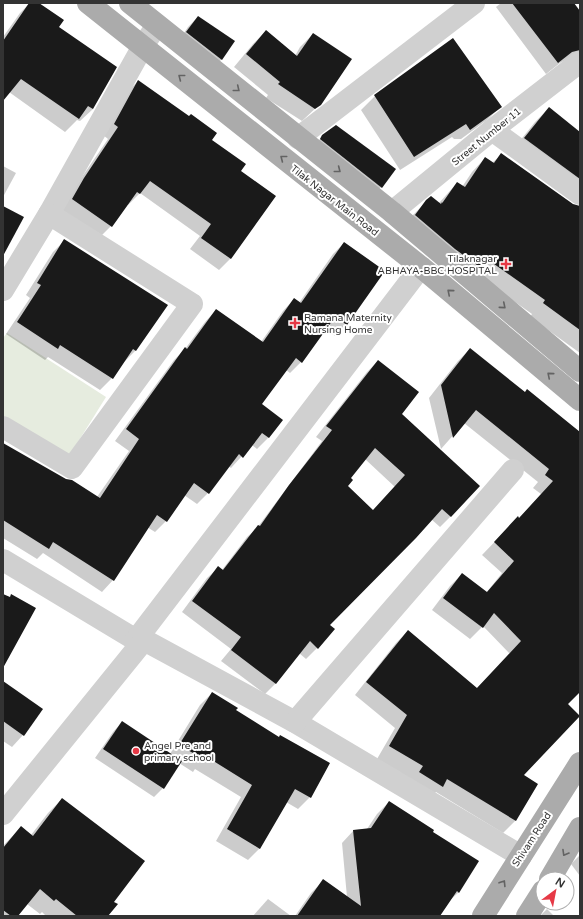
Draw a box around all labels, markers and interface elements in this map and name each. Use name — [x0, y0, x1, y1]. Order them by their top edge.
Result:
one-way arrow — [179, 75, 186, 82]
one-way arrow — [232, 84, 239, 91]
street label: Street Number 11 — [450, 105, 524, 168]
one-way arrow — [280, 156, 287, 163]
street label: Tilak Nagar Main Road — [288, 163, 381, 239]
one-way arrow — [334, 165, 341, 172]
place label: Tilaknagar ABHAYA-BBC HOSPITAL — [378, 253, 497, 277]
marker: Tilaknagar ABHAYA-BBC HOSPITAL — [500, 258, 512, 270]
one-way arrow — [447, 289, 455, 296]
one-way arrow — [498, 301, 506, 309]
place label: Ramana Maternity Nursing Home — [304, 312, 393, 336]
marker: Ramana Maternity Nursing Home — [289, 317, 301, 329]
one-way arrow — [547, 372, 555, 379]
place label: Angel Pre and primary school — [144, 740, 214, 764]
marker: Angel Pre and primary school — [131, 746, 141, 756]
street label: Shivam Road — [510, 810, 554, 869]
one-way arrow — [562, 849, 569, 856]
north arrow — [535, 871, 575, 911]
text: N — [553, 875, 567, 891]
one-way arrow — [499, 880, 506, 887]

